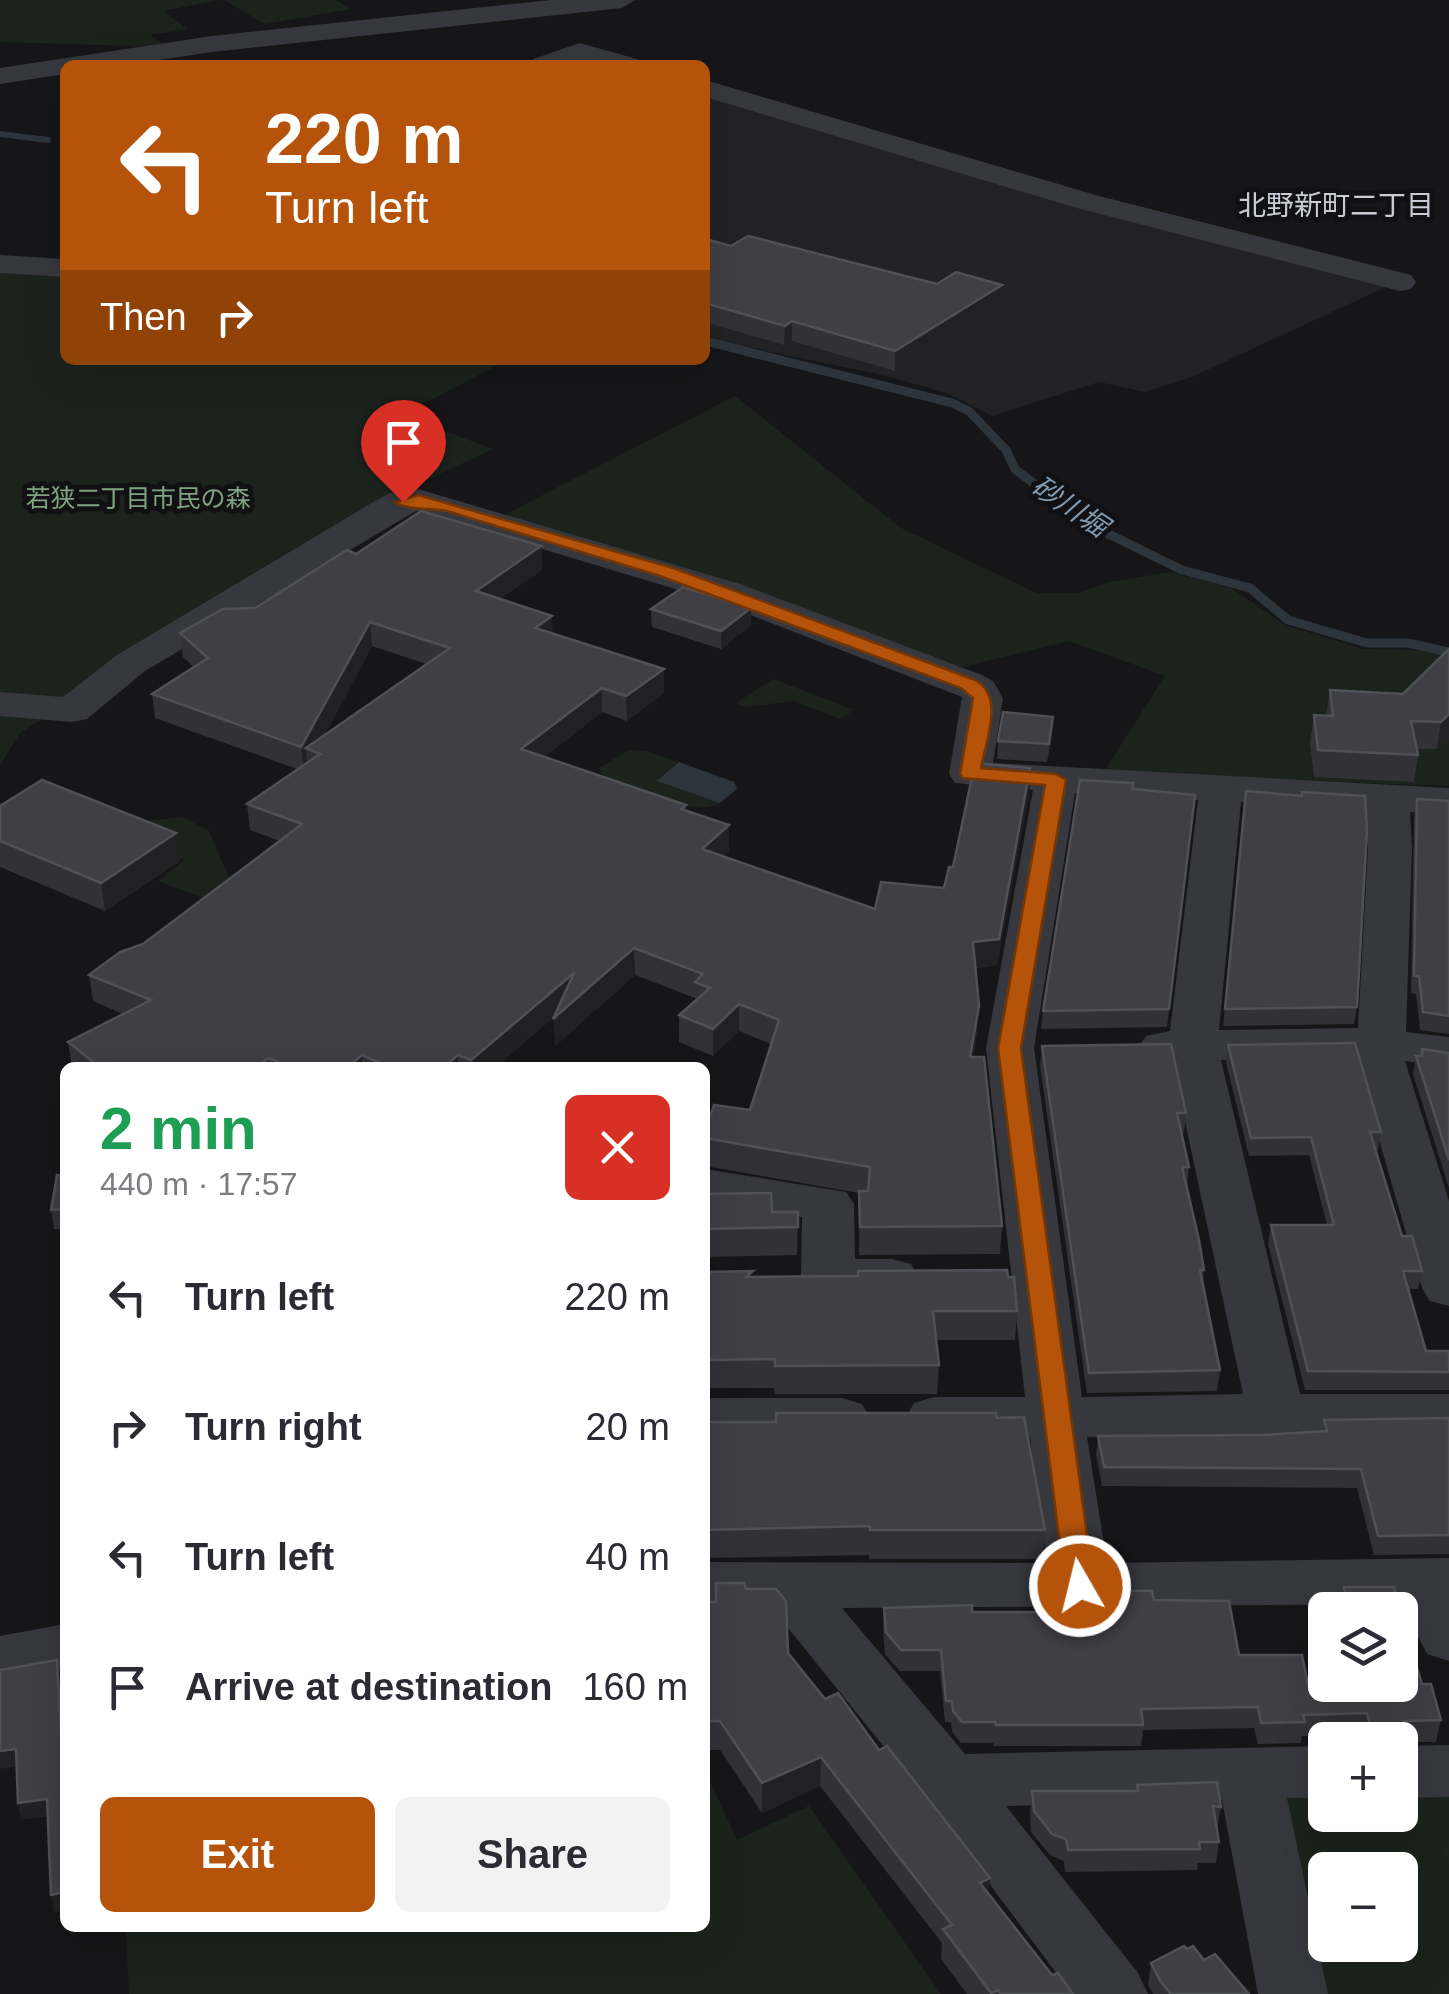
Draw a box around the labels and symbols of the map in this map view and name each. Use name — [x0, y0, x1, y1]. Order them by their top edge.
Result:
district label: 北野新町二丁目 — [1238, 190, 1434, 221]
pin — [361, 400, 446, 503]
water label: 砂川堀 — [1026, 470, 1117, 545]
park label: 若狭二丁目市民の森 — [25, 484, 251, 512]
position arrow — [1028, 1534, 1132, 1638]

